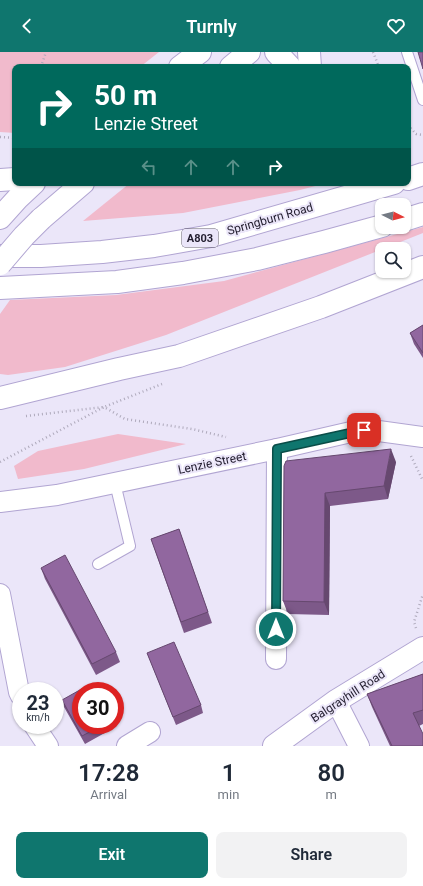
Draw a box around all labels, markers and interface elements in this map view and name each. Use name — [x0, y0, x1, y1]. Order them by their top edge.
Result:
icon: back — [16, 15, 38, 37]
icon: heart — [385, 15, 407, 37]
text: Turnly — [186, 16, 237, 37]
text: 50 m — [94, 79, 157, 112]
icon: right — [28, 80, 80, 132]
text: Lenzie Street — [94, 113, 198, 134]
icon: left — [138, 156, 160, 178]
icon: ahead — [180, 156, 202, 178]
icon: ahead — [222, 156, 244, 178]
icon: right — [264, 156, 286, 178]
north arrow — [375, 198, 411, 234]
map controls — [375, 198, 411, 278]
street label: Springburn Road — [225, 200, 315, 238]
road number: A803 — [182, 229, 218, 247]
button: search — [375, 242, 411, 278]
pin — [347, 413, 381, 447]
icon: arrive — [353, 419, 375, 441]
street label: Lenzie Street — [177, 449, 247, 477]
position arrow — [255, 608, 297, 650]
street label: Balgrayhill Road — [308, 667, 388, 725]
speed limit sign: 30 — [72, 682, 124, 734]
text: 23 — [27, 691, 49, 715]
text: km/h — [26, 712, 50, 723]
text: 17:28 — [78, 759, 140, 787]
text: 1 — [222, 759, 235, 787]
text: 80 — [317, 759, 345, 787]
text: Arrival — [90, 787, 127, 802]
text: min — [218, 787, 239, 802]
text: m — [325, 787, 337, 802]
button: Exit — [16, 832, 208, 878]
button: Share — [216, 832, 407, 878]

